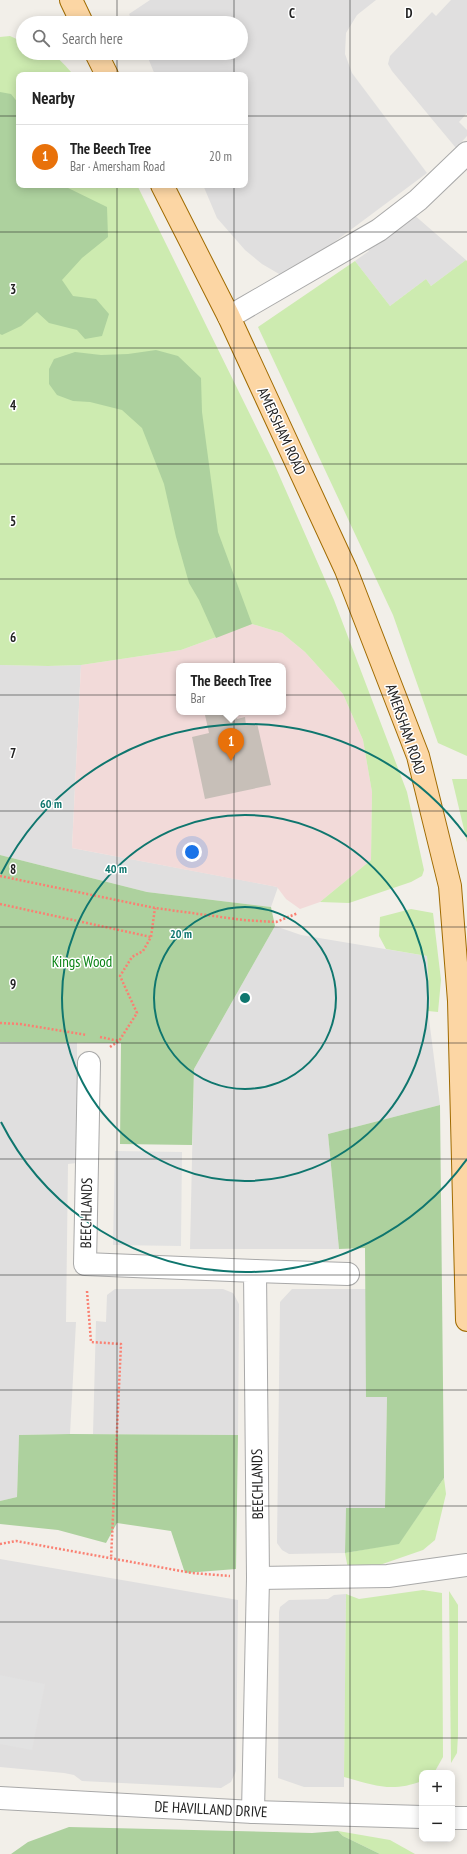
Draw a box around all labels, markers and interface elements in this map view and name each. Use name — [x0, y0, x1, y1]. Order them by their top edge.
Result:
text: C — [289, 5, 295, 22]
text: D — [406, 5, 413, 22]
search box — [16, 16, 248, 60]
icon: search — [30, 27, 52, 49]
text: Search here — [62, 29, 123, 48]
text: Nearby — [32, 87, 75, 109]
text: The Beech Tree — [70, 139, 151, 158]
text: 1 — [42, 148, 48, 165]
text: 20 m — [209, 148, 232, 165]
text: Bar · Amersham Road — [70, 158, 165, 175]
text: 3 — [10, 281, 16, 298]
street label: AMERSHAM ROAD — [253, 384, 311, 478]
text: 4 — [10, 397, 17, 414]
text: 5 — [10, 513, 16, 530]
text: 6 — [10, 629, 16, 646]
popup — [176, 663, 286, 715]
text: The Beech Tree — [190, 671, 272, 690]
street label: AMERSHAM ROAD — [382, 681, 430, 777]
text: Bar — [190, 690, 205, 707]
pin: 1 — [218, 728, 244, 761]
text: 7 — [10, 745, 16, 762]
text: 60 m — [40, 796, 62, 811]
your location — [182, 842, 202, 862]
text: 8 — [10, 861, 16, 878]
text: 40 m — [105, 861, 127, 876]
text: 20 m — [170, 926, 192, 941]
park label: Kings Wood — [52, 952, 112, 971]
text: 9 — [10, 976, 16, 993]
centre of rings — [238, 991, 252, 1005]
street label: BEECHLANDS — [76, 1178, 96, 1248]
street label: BEECHLANDS — [247, 1449, 267, 1519]
map controls — [419, 1770, 455, 1842]
button: + — [419, 1770, 455, 1806]
street label: DE HAVILLAND DRIVE — [154, 1797, 268, 1821]
button: − — [419, 1806, 455, 1842]

